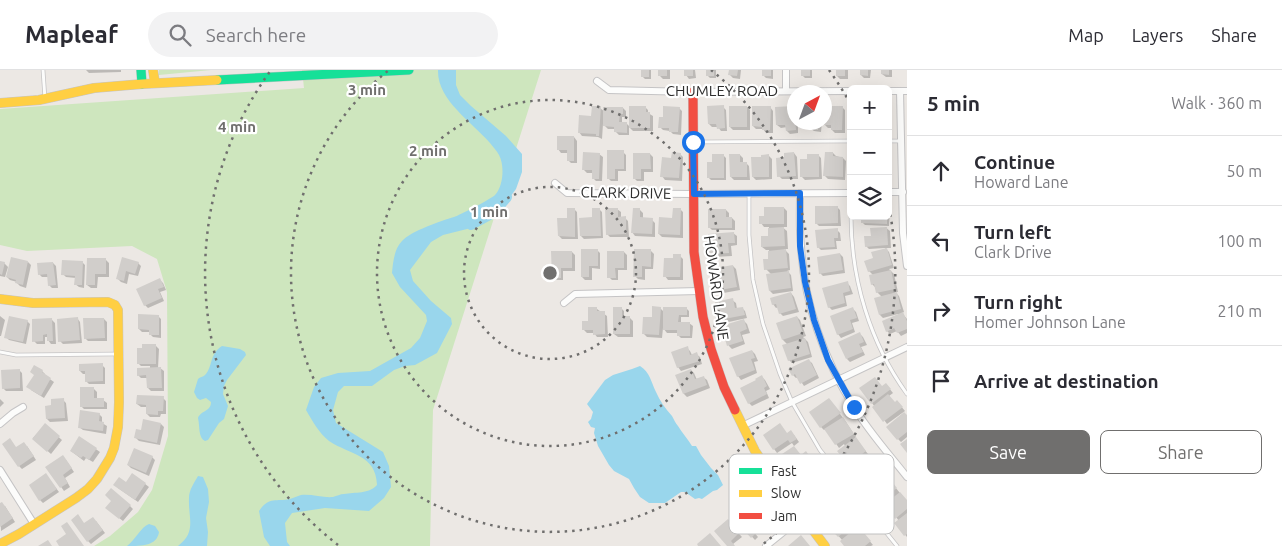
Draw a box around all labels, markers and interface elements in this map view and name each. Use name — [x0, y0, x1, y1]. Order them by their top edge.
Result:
search box — [148, 12, 498, 57]
text: Mapleaf — [25, 21, 118, 48]
icon: search — [166, 21, 194, 49]
text: Search here — [206, 24, 306, 46]
text: Map — [1068, 25, 1104, 45]
text: Layers — [1132, 25, 1183, 45]
text: Share — [1211, 25, 1257, 45]
text: 3 min — [348, 81, 386, 98]
street label: CHUMLEY ROAD — [666, 82, 778, 99]
north arrow — [787, 85, 832, 130]
map controls — [847, 85, 892, 220]
button: + — [847, 85, 892, 130]
text: 5 min — [927, 91, 980, 115]
text: Walk · 360 m — [1171, 94, 1262, 112]
text: 4 min — [218, 118, 256, 135]
button: − — [847, 130, 892, 175]
route start — [682, 131, 705, 154]
text: 2 min — [409, 142, 447, 159]
text: Continue — [974, 151, 1055, 173]
icon: ahead — [927, 157, 955, 185]
text: 50 m — [1226, 162, 1262, 180]
text: Howard Lane — [974, 173, 1069, 191]
button: layers — [847, 175, 892, 220]
street label: CLARK DRIVE — [581, 183, 671, 202]
text: 1 min — [470, 203, 508, 220]
text: Turn left — [974, 221, 1052, 243]
icon: left — [927, 227, 955, 255]
text: 100 m — [1217, 232, 1262, 250]
street label: HOWARD LANE — [701, 234, 732, 342]
text: Clark Drive — [974, 243, 1052, 261]
centre of rings — [541, 264, 559, 282]
text: Turn right — [974, 291, 1062, 313]
icon: right — [927, 297, 955, 325]
text: 210 m — [1217, 302, 1262, 320]
text: Homer Johnson Lane — [974, 313, 1126, 331]
icon: arrive — [927, 367, 955, 395]
text: Arrive at destination — [974, 370, 1159, 392]
route end — [843, 396, 866, 419]
button: Save — [927, 430, 1090, 474]
button: Share — [1100, 430, 1262, 474]
legend — [729, 454, 894, 534]
text: Fast — [771, 463, 797, 479]
text: Slow — [771, 485, 801, 501]
text: Jam — [771, 508, 797, 524]

